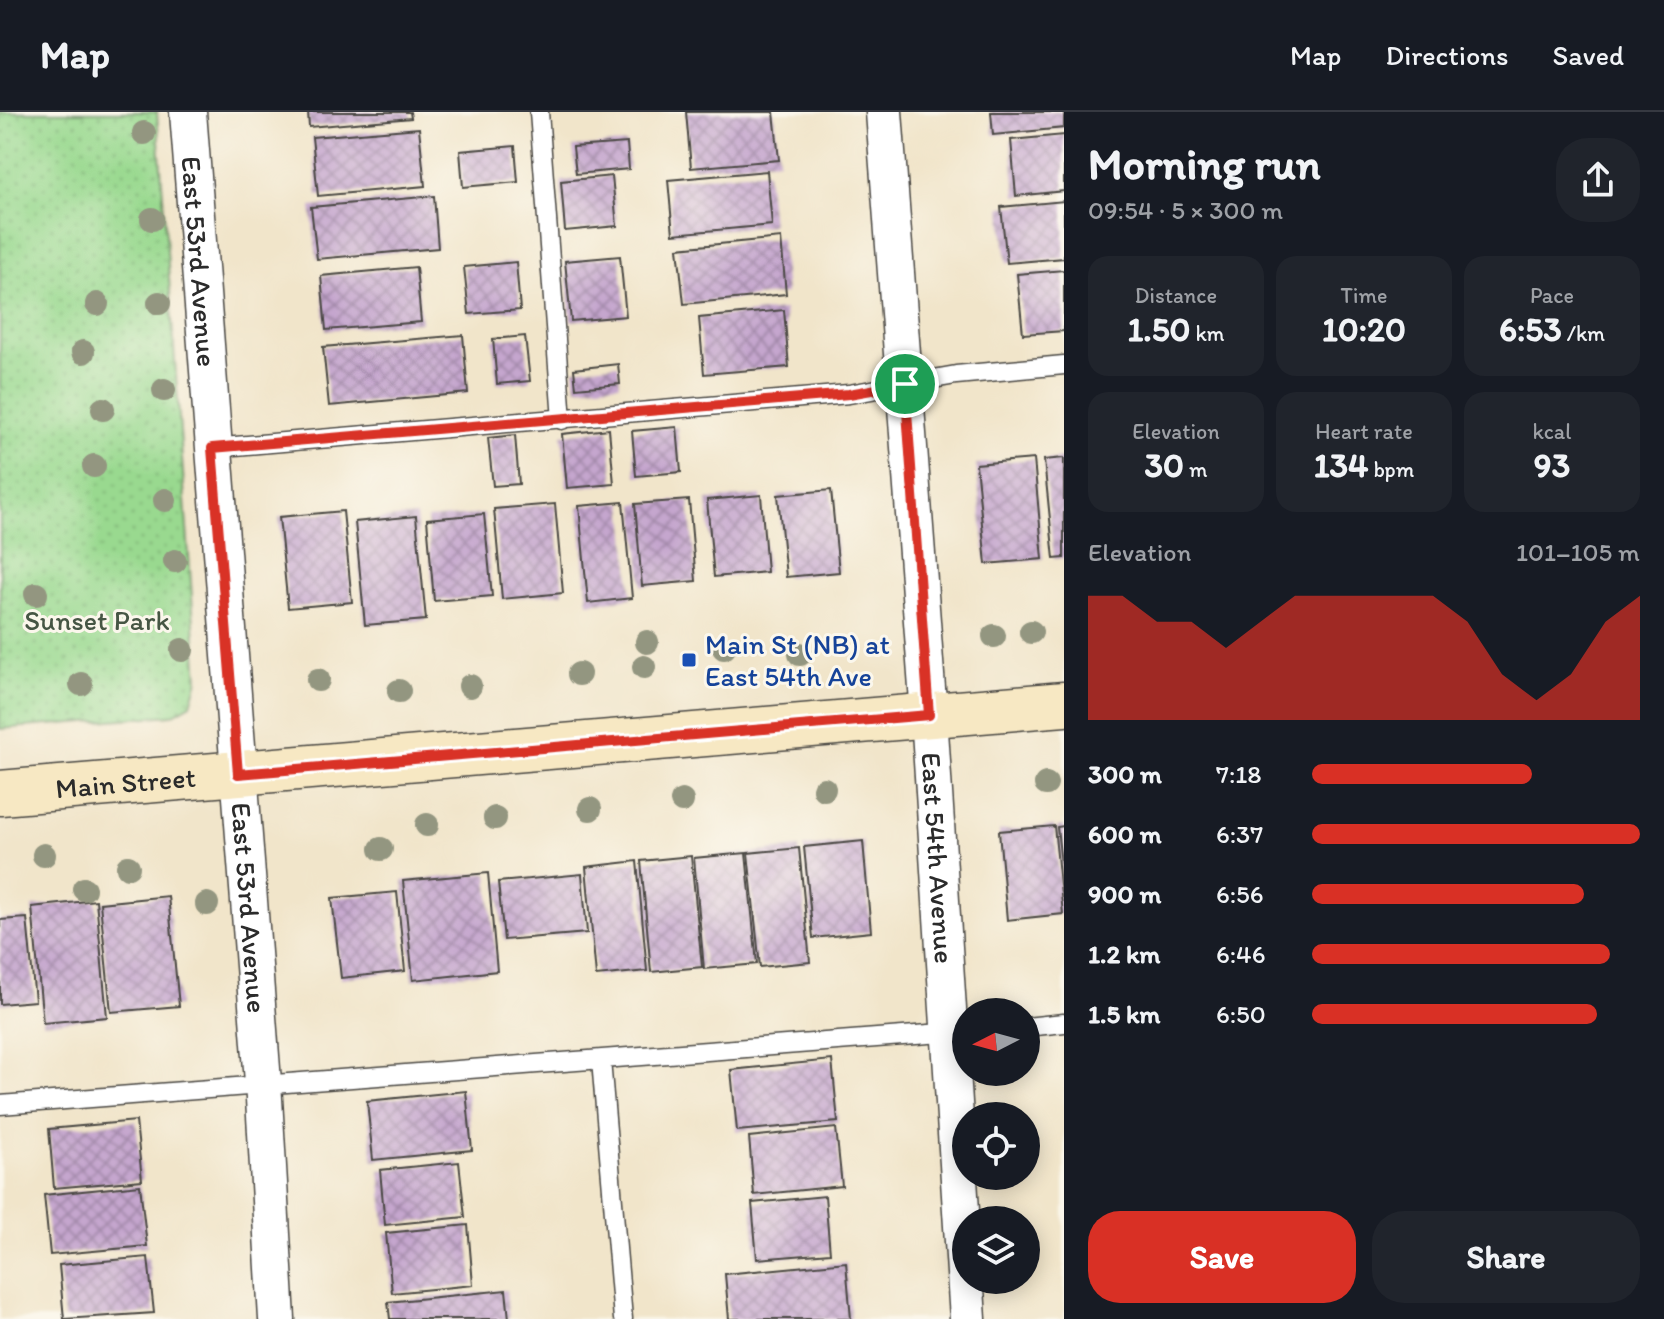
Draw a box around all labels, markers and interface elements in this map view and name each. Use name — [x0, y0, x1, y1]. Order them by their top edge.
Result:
text: Map — [40, 32, 110, 78]
text: Map — [1290, 38, 1341, 72]
text: Directions — [1385, 38, 1509, 72]
text: Saved — [1553, 38, 1624, 72]
text: Morning run — [1088, 137, 1321, 190]
button: share — [1556, 138, 1640, 222]
street label: East 53rd Avenue — [174, 155, 225, 368]
text: 09:54 · 5 × 300 m — [1088, 194, 1283, 226]
text: Distance — [1135, 282, 1217, 309]
text: Time — [1341, 282, 1387, 309]
text: Pace — [1530, 282, 1574, 309]
text: 1.50 — [1128, 309, 1190, 350]
text: 10:20 — [1322, 309, 1406, 350]
text: 6:53 — [1499, 309, 1562, 350]
text: km — [1190, 320, 1224, 347]
text: /km — [1562, 320, 1605, 347]
pin — [871, 350, 939, 418]
icon: arrive — [883, 362, 927, 406]
text: Elevation — [1132, 418, 1220, 445]
text: Heart rate — [1315, 418, 1413, 445]
text: kcal — [1532, 418, 1572, 445]
text: 30 — [1145, 445, 1184, 486]
text: 134 — [1314, 445, 1368, 486]
text: 93 — [1534, 445, 1570, 486]
text: m — [1184, 456, 1207, 483]
text: bpm — [1368, 456, 1414, 483]
text: Elevation — [1088, 536, 1191, 568]
text: 101–105 m — [1516, 536, 1640, 568]
park label: Sunset Park — [24, 603, 170, 637]
place label: Main St (NB) at East 54th Ave — [705, 627, 890, 693]
marker: Main St (NB) at East 54th Ave — [680, 651, 698, 669]
street label: East 54th Avenue — [914, 751, 962, 965]
text: 300 m — [1088, 758, 1162, 790]
text: 7:18 — [1216, 758, 1262, 790]
street label: Main Street — [54, 760, 197, 805]
street label: East 53rd Avenue — [224, 801, 275, 1014]
text: 600 m — [1088, 818, 1162, 850]
text: 6:37 — [1216, 818, 1263, 850]
text: 900 m — [1088, 878, 1161, 910]
text: 6:56 — [1216, 878, 1264, 910]
text: 1.2 km — [1088, 938, 1160, 970]
text: 6:46 — [1216, 938, 1266, 970]
north arrow — [952, 998, 1040, 1086]
map controls — [952, 998, 1040, 1294]
text: 1.5 km — [1088, 998, 1160, 1030]
text: 6:50 — [1216, 998, 1266, 1030]
button: locate — [952, 1102, 1040, 1190]
button: layers — [952, 1206, 1040, 1294]
button: Save — [1088, 1211, 1356, 1303]
button: Share — [1372, 1211, 1640, 1303]

